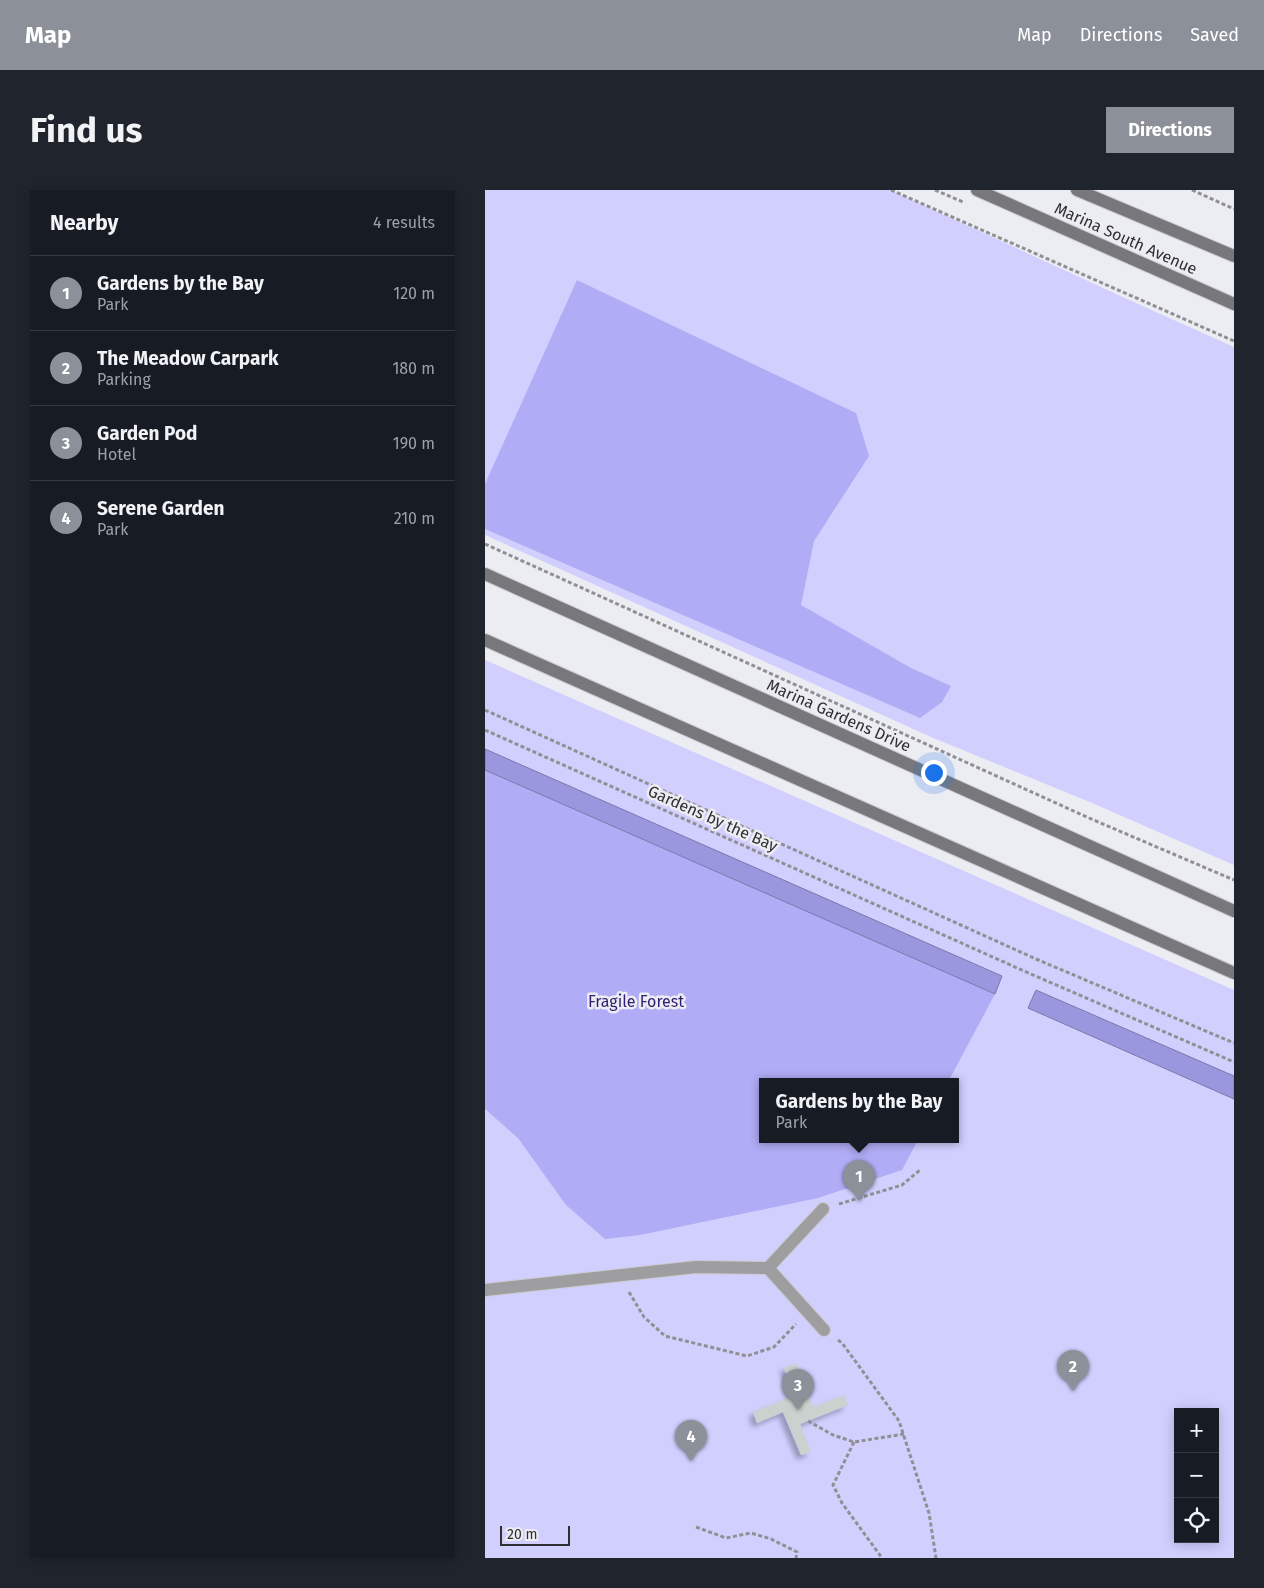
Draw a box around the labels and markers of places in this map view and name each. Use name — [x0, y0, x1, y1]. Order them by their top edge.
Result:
pin: 1 — [843, 1160, 875, 1201]
pin: 2 — [1057, 1350, 1089, 1391]
pin: 3 — [782, 1369, 814, 1410]
pin: 4 — [675, 1420, 707, 1461]

